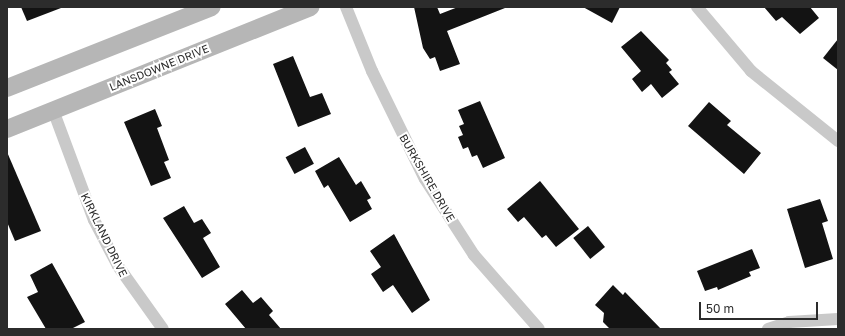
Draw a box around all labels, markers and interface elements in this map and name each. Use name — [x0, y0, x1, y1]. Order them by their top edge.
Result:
street label: LANSDOWNE DRIVE — [107, 42, 211, 94]
street label: BURKSHIRE DRIVE — [397, 132, 457, 224]
street label: KIRKLAND DRIVE — [78, 191, 130, 279]
scale bar — [701, 294, 820, 320]
text: 50 m — [706, 301, 734, 316]

